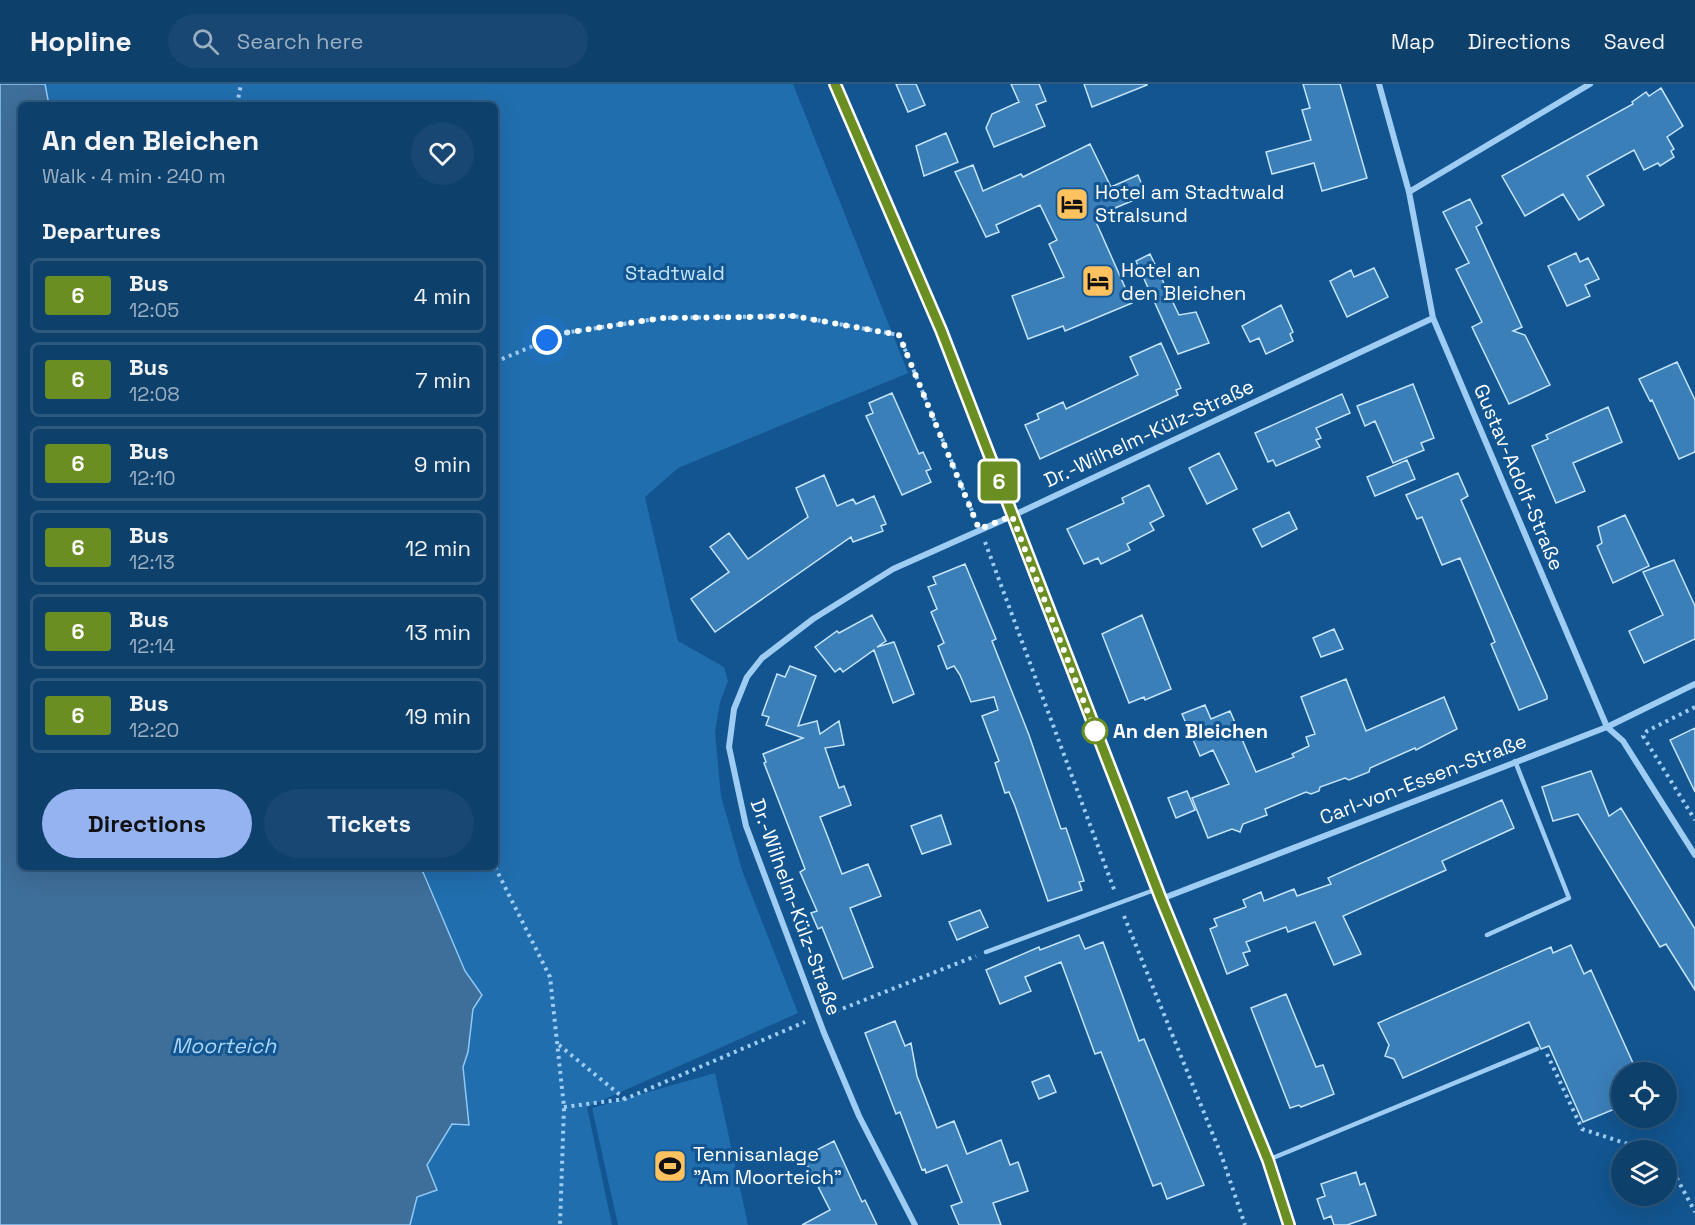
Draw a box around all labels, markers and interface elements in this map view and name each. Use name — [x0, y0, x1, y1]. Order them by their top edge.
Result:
search box — [168, 14, 588, 68]
text: Hopline — [30, 23, 132, 59]
icon: search — [189, 25, 222, 58]
text: Search here — [237, 27, 363, 55]
text: Map — [1391, 28, 1435, 55]
text: Directions — [1468, 28, 1571, 55]
text: Saved — [1604, 28, 1665, 55]
text: An den Bleichen — [42, 122, 259, 158]
button: heart — [411, 122, 474, 185]
text: Walk · 4 min · 240 m — [42, 163, 226, 189]
place label: Hotel am Stadtwald Stralsund — [1095, 179, 1284, 228]
hotel icon: Hotel am Stadtwald Stralsund — [1054, 186, 1090, 222]
text: Departures — [42, 217, 161, 245]
place label: Hotel an den Bleichen — [1121, 257, 1246, 306]
park label: Stadtwald — [625, 260, 725, 286]
hotel icon: Hotel an den Bleichen — [1080, 263, 1116, 299]
text: Bus — [129, 269, 169, 297]
text: 6 — [72, 282, 84, 309]
text: 4 min — [414, 282, 471, 310]
text: 12:05 — [129, 297, 179, 323]
your location — [532, 325, 562, 355]
text: Bus — [129, 353, 169, 381]
text: 6 — [72, 366, 84, 393]
text: 7 min — [415, 366, 471, 394]
street label: Dr.-Wilhelm-Külz-Straße — [1040, 373, 1258, 493]
street label: Gustav-Adolf-Straße — [1468, 380, 1570, 574]
text: 12:08 — [129, 381, 180, 407]
text: Bus — [129, 437, 169, 465]
text: 6 — [72, 450, 84, 477]
text: 9 min — [414, 450, 471, 478]
line badge: 6 — [980, 462, 1018, 500]
text: 12:10 — [129, 465, 176, 491]
text: 6 — [993, 468, 1005, 495]
text: Bus — [129, 521, 169, 549]
text: 6 — [72, 534, 84, 561]
text: 12 min — [405, 534, 471, 562]
text: 12:13 — [129, 549, 175, 575]
text: Bus — [129, 605, 169, 633]
text: 6 — [72, 618, 84, 645]
text: 13 min — [405, 618, 471, 646]
text: 12:14 — [129, 633, 175, 659]
text: Bus — [129, 689, 169, 717]
text: 6 — [72, 702, 84, 729]
text: 19 min — [405, 702, 471, 730]
text: 12:20 — [129, 717, 179, 743]
marker: An den Bleichen — [1082, 718, 1108, 744]
place label: An den Bleichen — [1113, 718, 1268, 744]
street label: Carl-von-Essen-Straße — [1316, 727, 1530, 831]
button: Directions — [42, 789, 252, 858]
button: Tickets — [264, 789, 474, 858]
street label: Dr.-Wilhelm-Külz-Straße — [745, 795, 847, 1019]
water label: Moorteich — [172, 1032, 277, 1059]
map controls — [1611, 1062, 1677, 1206]
button: locate — [1611, 1062, 1677, 1128]
button: layers — [1611, 1140, 1677, 1206]
place label: Tennisanlage "Am Moorteich" — [693, 1141, 842, 1190]
sports icon: Tennisanlage "Am Moorteich" — [652, 1148, 688, 1184]

